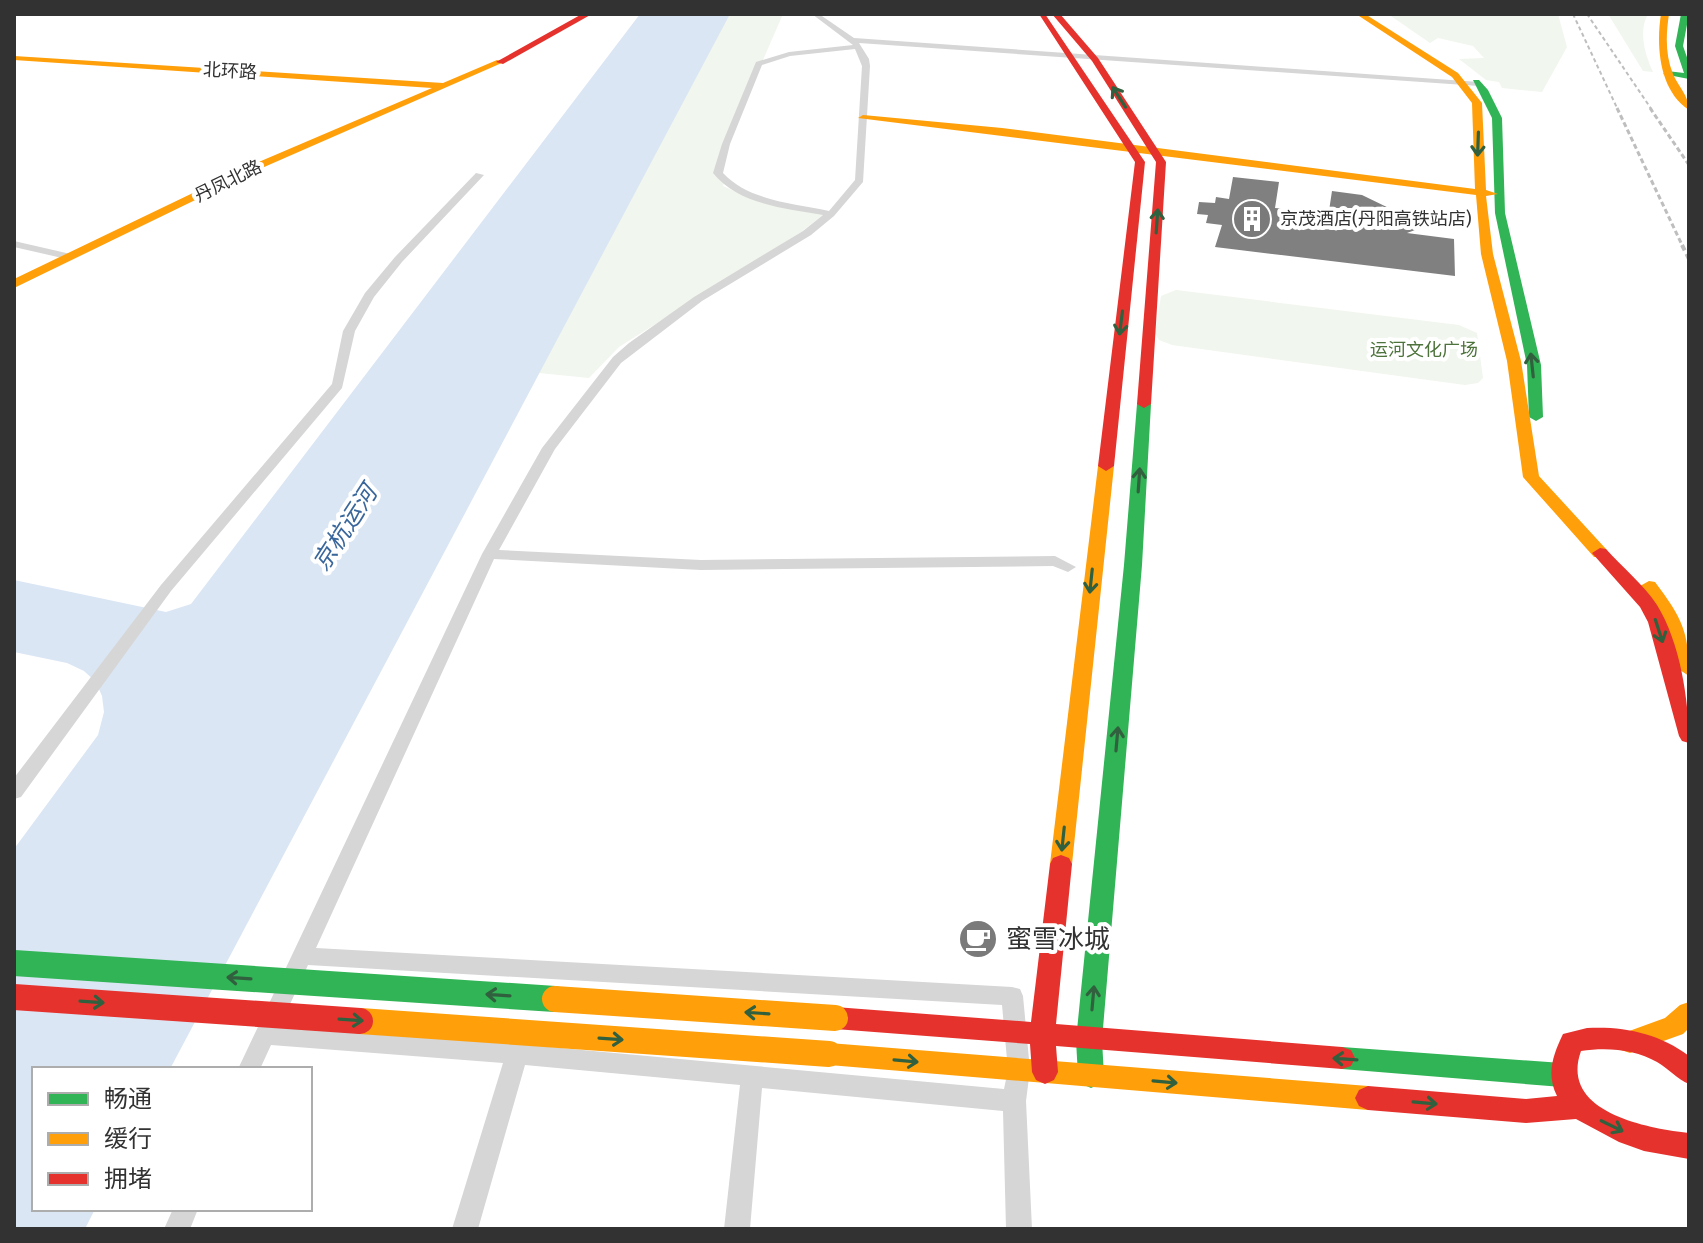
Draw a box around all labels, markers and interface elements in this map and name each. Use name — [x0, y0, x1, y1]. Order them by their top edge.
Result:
street label: 北环路 — [202, 59, 258, 83]
one-way arrow — [1111, 86, 1127, 109]
one-way arrow — [1470, 130, 1485, 157]
street label: 丹凤北路 — [191, 155, 265, 207]
building icon: 京茂酒店(丹阳高铁站店) — [1231, 198, 1273, 240]
one-way arrow — [1150, 208, 1165, 235]
place label: 京茂酒店(丹阳高铁站店) — [1280, 208, 1472, 230]
one-way arrow — [1113, 310, 1128, 335]
park label: 运河文化广场 — [1370, 339, 1478, 361]
one-way arrow — [1525, 352, 1540, 379]
one-way arrow — [1132, 467, 1147, 494]
water label: 京杭运河 — [307, 477, 385, 576]
one-way arrow — [1084, 567, 1099, 594]
one-way arrow — [1653, 618, 1667, 643]
one-way arrow — [1110, 726, 1125, 753]
one-way arrow — [1056, 826, 1071, 852]
cafe icon: 蜜雪冰城 — [957, 918, 999, 960]
place label: 蜜雪冰城 — [1006, 924, 1110, 955]
one-way arrow — [226, 970, 253, 985]
one-way arrow — [1086, 985, 1101, 1012]
one-way arrow — [485, 988, 512, 1003]
one-way arrow — [78, 995, 105, 1010]
one-way arrow — [744, 1005, 771, 1020]
one-way arrow — [337, 1013, 364, 1028]
one-way arrow — [597, 1032, 624, 1047]
one-way arrow — [1332, 1051, 1358, 1066]
one-way arrow — [892, 1053, 919, 1068]
legend — [32, 1067, 312, 1211]
one-way arrow — [1151, 1075, 1178, 1090]
text: 畅通 — [104, 1085, 152, 1113]
one-way arrow — [1411, 1095, 1438, 1110]
one-way arrow — [1600, 1119, 1624, 1134]
text: 缓行 — [104, 1125, 152, 1153]
text: 拥堵 — [104, 1165, 152, 1193]

